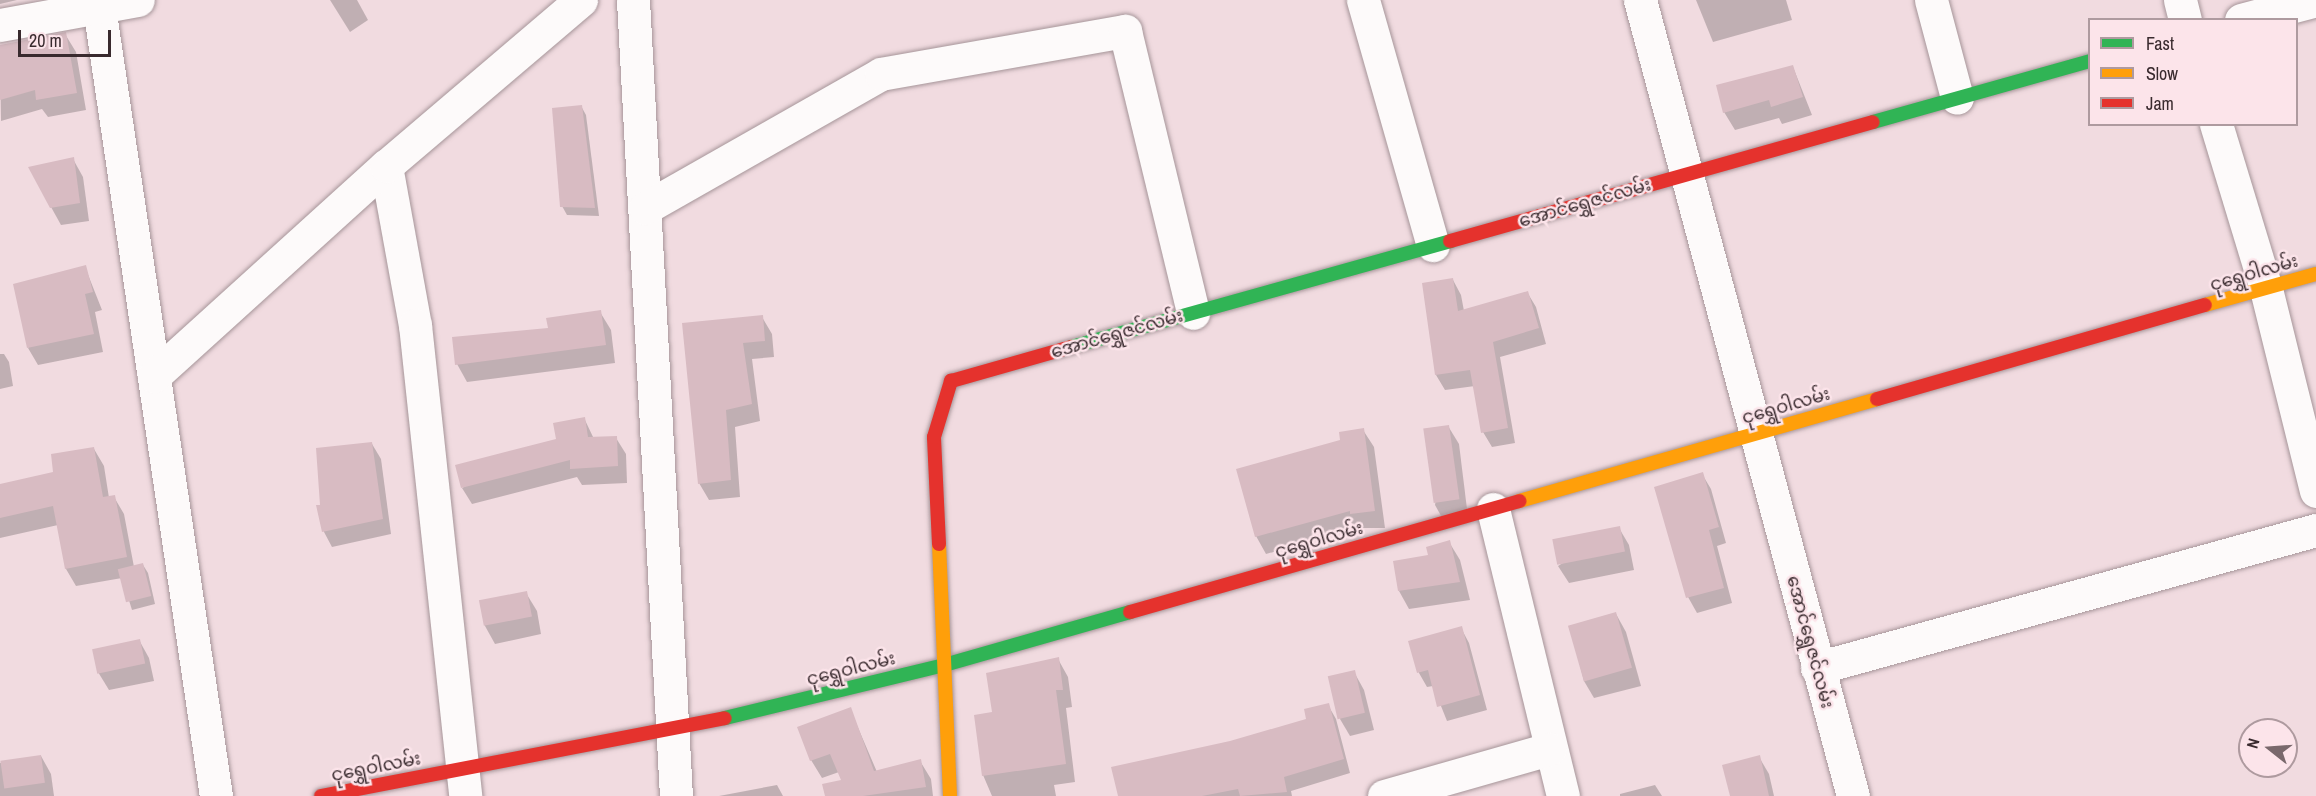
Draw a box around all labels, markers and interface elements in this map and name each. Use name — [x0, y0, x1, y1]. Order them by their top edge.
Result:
scale bar — [21, 18, 114, 56]
legend — [2088, 18, 2298, 126]
text: 20 m — [29, 28, 62, 53]
text: Fast — [2146, 31, 2174, 56]
text: Slow — [2146, 61, 2178, 86]
text: Jam — [2146, 91, 2174, 116]
street label: အောင်ရွှေဇင်လမ်း — [1516, 174, 1654, 232]
street label: ငုရွှေဝါလမ်း — [2207, 250, 2301, 296]
street label: အောင်ရွှေဇင်လမ်း — [1048, 305, 1186, 363]
street label: ငုရွှေဝါလမ်း — [1739, 383, 1833, 429]
street label: ငုရွှေဝါလမ်း — [1272, 517, 1366, 563]
street label: အောင်ရွှေဇင်လမ်း — [1782, 573, 1838, 711]
street label: ငုရွှေဝါလမ်း — [804, 648, 898, 690]
north arrow — [2238, 718, 2298, 778]
text: N — [2241, 736, 2265, 751]
street label: ငုရွှေဝါလမ်း — [329, 748, 423, 786]

